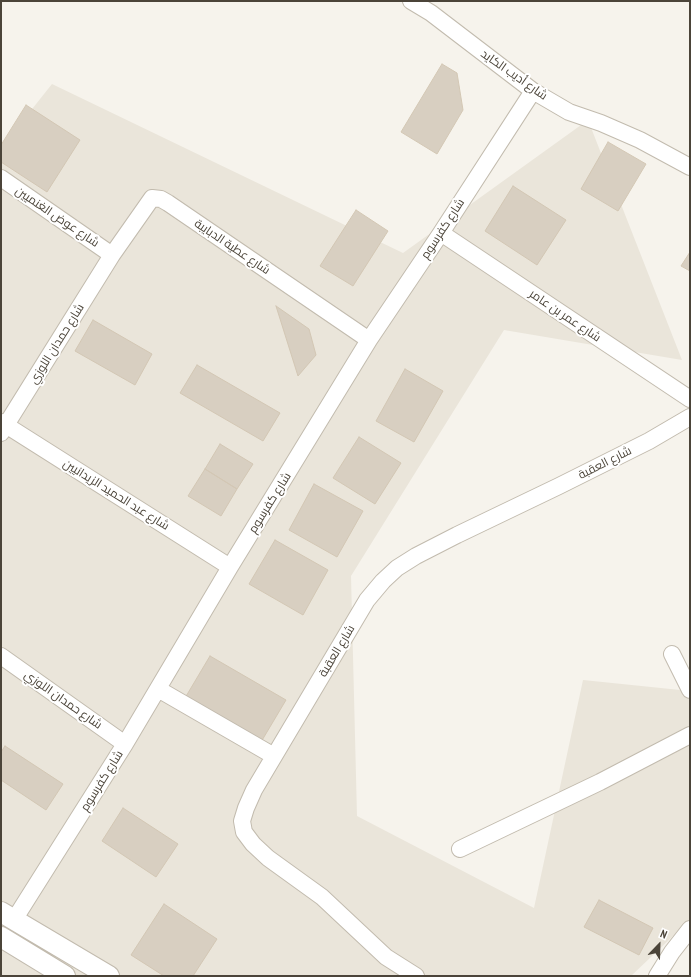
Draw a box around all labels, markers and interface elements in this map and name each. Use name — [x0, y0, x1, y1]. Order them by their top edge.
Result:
street label: شارع أديب الكايد — [478, 47, 550, 103]
street label: شارع عوض الغنميين — [12, 184, 102, 250]
street label: شارع كفرسوم — [418, 196, 468, 262]
street label: شارع عطية الدبايبة — [191, 216, 273, 278]
street label: شارع عمر بن عامر — [526, 287, 604, 345]
street label: شارع حمدان اللوزي — [27, 301, 87, 387]
street label: شارع العقبة — [576, 443, 634, 483]
street label: شارع عبد الحميد الزيدانيين — [60, 456, 172, 534]
street label: شارع كفرسوم — [246, 470, 294, 536]
street label: شارع العقبة — [316, 622, 358, 680]
street label: شارع حمدان اللوزي — [21, 668, 105, 732]
street label: شارع كفرسوم — [78, 748, 126, 814]
north arrow — [639, 925, 679, 965]
text: N — [658, 926, 669, 942]

